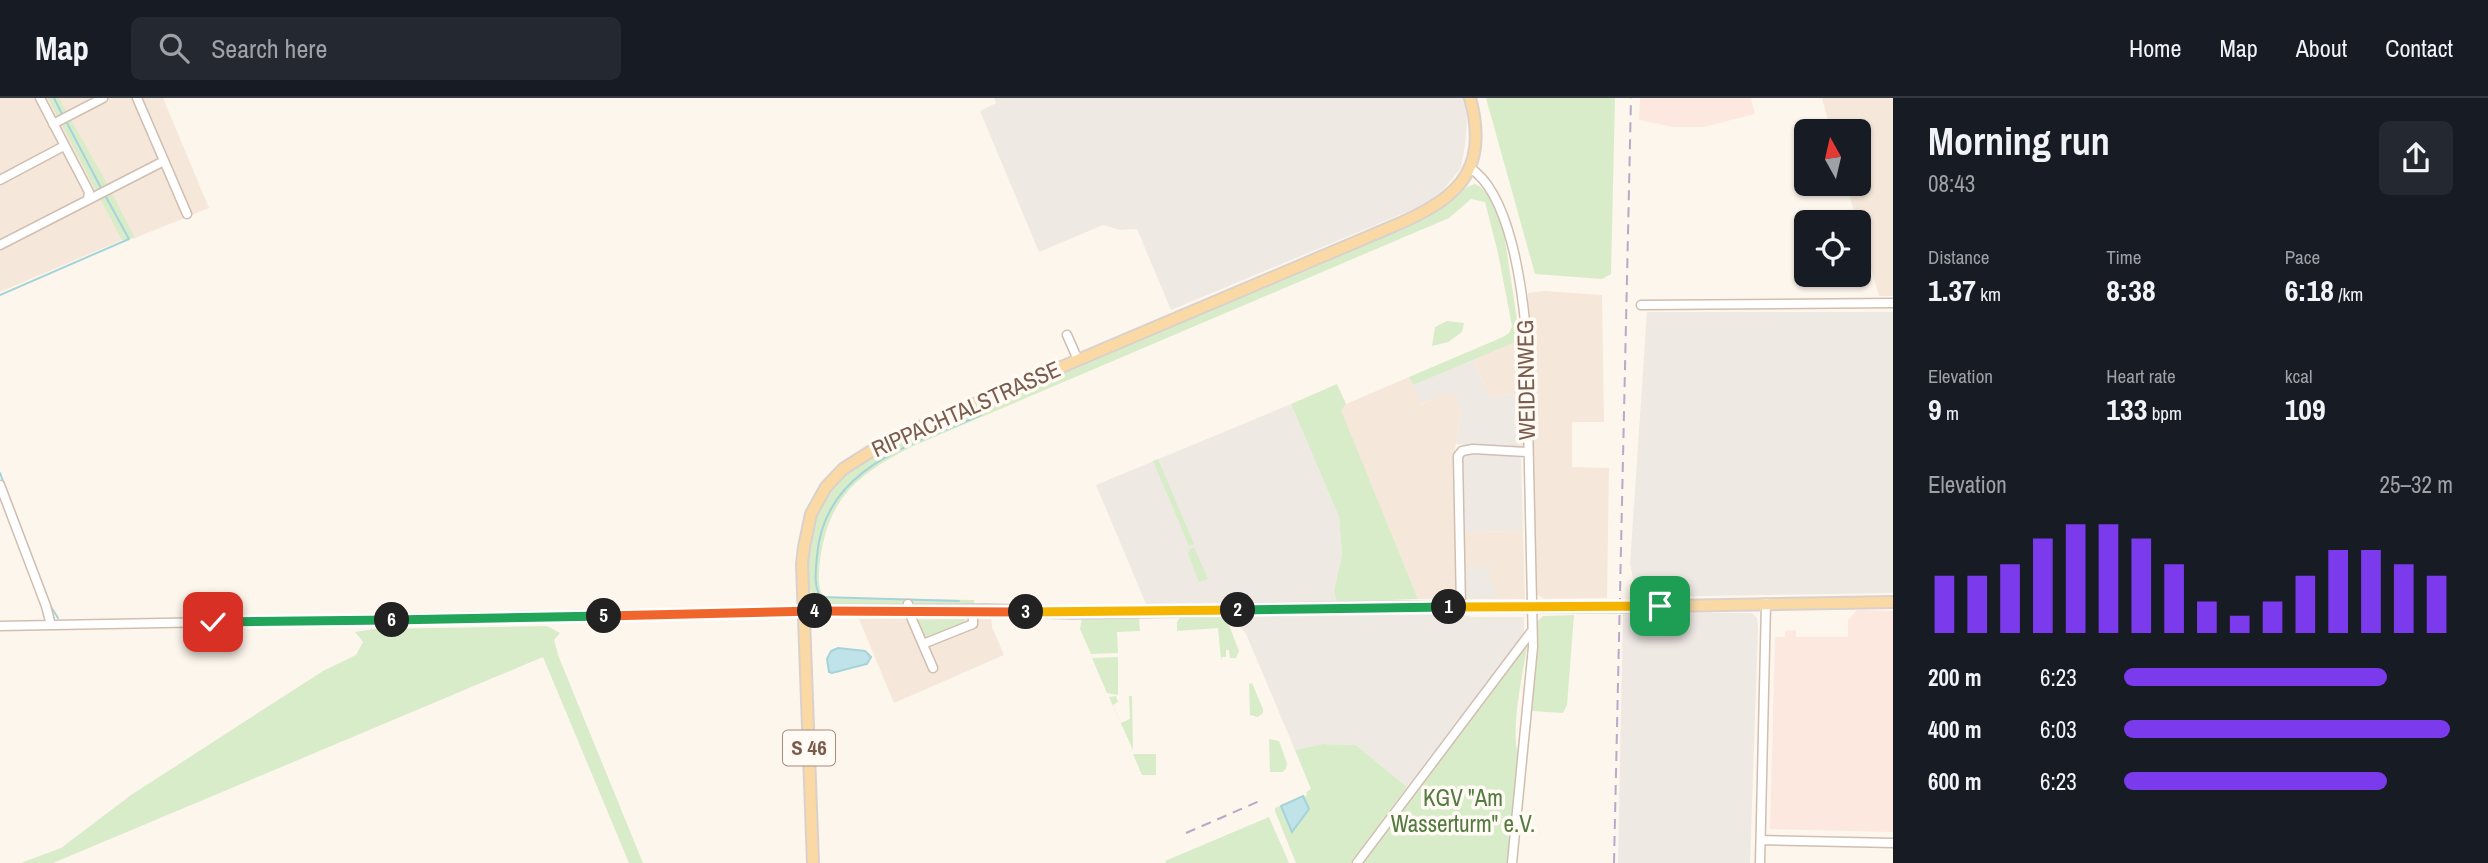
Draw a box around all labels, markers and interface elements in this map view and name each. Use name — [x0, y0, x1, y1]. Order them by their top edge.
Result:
search box — [131, 17, 621, 80]
text: Map — [35, 26, 89, 70]
icon: search — [155, 29, 193, 67]
text: Search here — [211, 31, 327, 66]
text: Home — [2129, 32, 2181, 64]
text: Map — [2219, 32, 2258, 64]
text: About — [2296, 32, 2347, 64]
text: Contact — [2385, 32, 2453, 64]
text: Morning run — [1928, 116, 2110, 167]
north arrow — [1794, 119, 1871, 196]
map controls — [1794, 119, 1871, 287]
button: share — [2379, 121, 2453, 195]
text: 08:43 — [1928, 168, 1975, 199]
button: locate — [1794, 210, 1871, 287]
text: Distance — [1928, 244, 1989, 270]
text: Time — [2106, 244, 2141, 270]
text: Pace — [2285, 244, 2320, 270]
text: 1.37 — [1928, 270, 1976, 310]
text: 8:38 — [2106, 270, 2156, 310]
text: 6:18 — [2285, 270, 2334, 310]
text: km — [1976, 281, 2001, 307]
text: /km — [2334, 281, 2363, 307]
street label: WEIDENWEG — [1509, 319, 1542, 441]
street label: RIPPACHTALSTRASSE — [866, 353, 1065, 464]
text: Elevation — [1928, 363, 1993, 389]
text: Heart rate — [2106, 363, 2176, 389]
text: kcal — [2285, 363, 2312, 389]
text: 9 — [1928, 389, 1942, 429]
text: 133 — [2106, 389, 2147, 429]
text: 109 — [2285, 389, 2326, 429]
text: m — [1942, 400, 1959, 426]
text: bpm — [2147, 400, 2182, 426]
text: Elevation — [1928, 469, 2007, 500]
text: 25–32 m — [2380, 469, 2453, 500]
pin — [1630, 576, 1690, 636]
icon: arrive — [1641, 587, 1679, 625]
pin: 1 — [1432, 589, 1466, 624]
pin — [183, 592, 243, 652]
pin: 2 — [1220, 592, 1256, 628]
text: 1 — [1444, 593, 1453, 619]
pin: 4 — [798, 594, 832, 628]
pin: 3 — [1009, 594, 1044, 630]
text: 2 — [1233, 596, 1242, 622]
text: 4 — [810, 597, 819, 623]
pin: 5 — [586, 598, 622, 634]
text: 3 — [1021, 598, 1030, 624]
pin: 6 — [374, 602, 410, 638]
text: 5 — [599, 602, 608, 628]
icon: check — [194, 603, 232, 641]
text: 6 — [387, 606, 396, 632]
text: 200 m — [1928, 662, 1981, 693]
text: 6:23 — [2040, 662, 2077, 693]
text: 400 m — [1928, 714, 1981, 745]
text: 6:03 — [2040, 714, 2077, 745]
road number: S 46 — [783, 730, 835, 766]
text: 600 m — [1928, 766, 1981, 797]
text: 6:23 — [2040, 766, 2077, 797]
park label: KGV "Am Wasserturm" e.V. — [1391, 782, 1535, 839]

